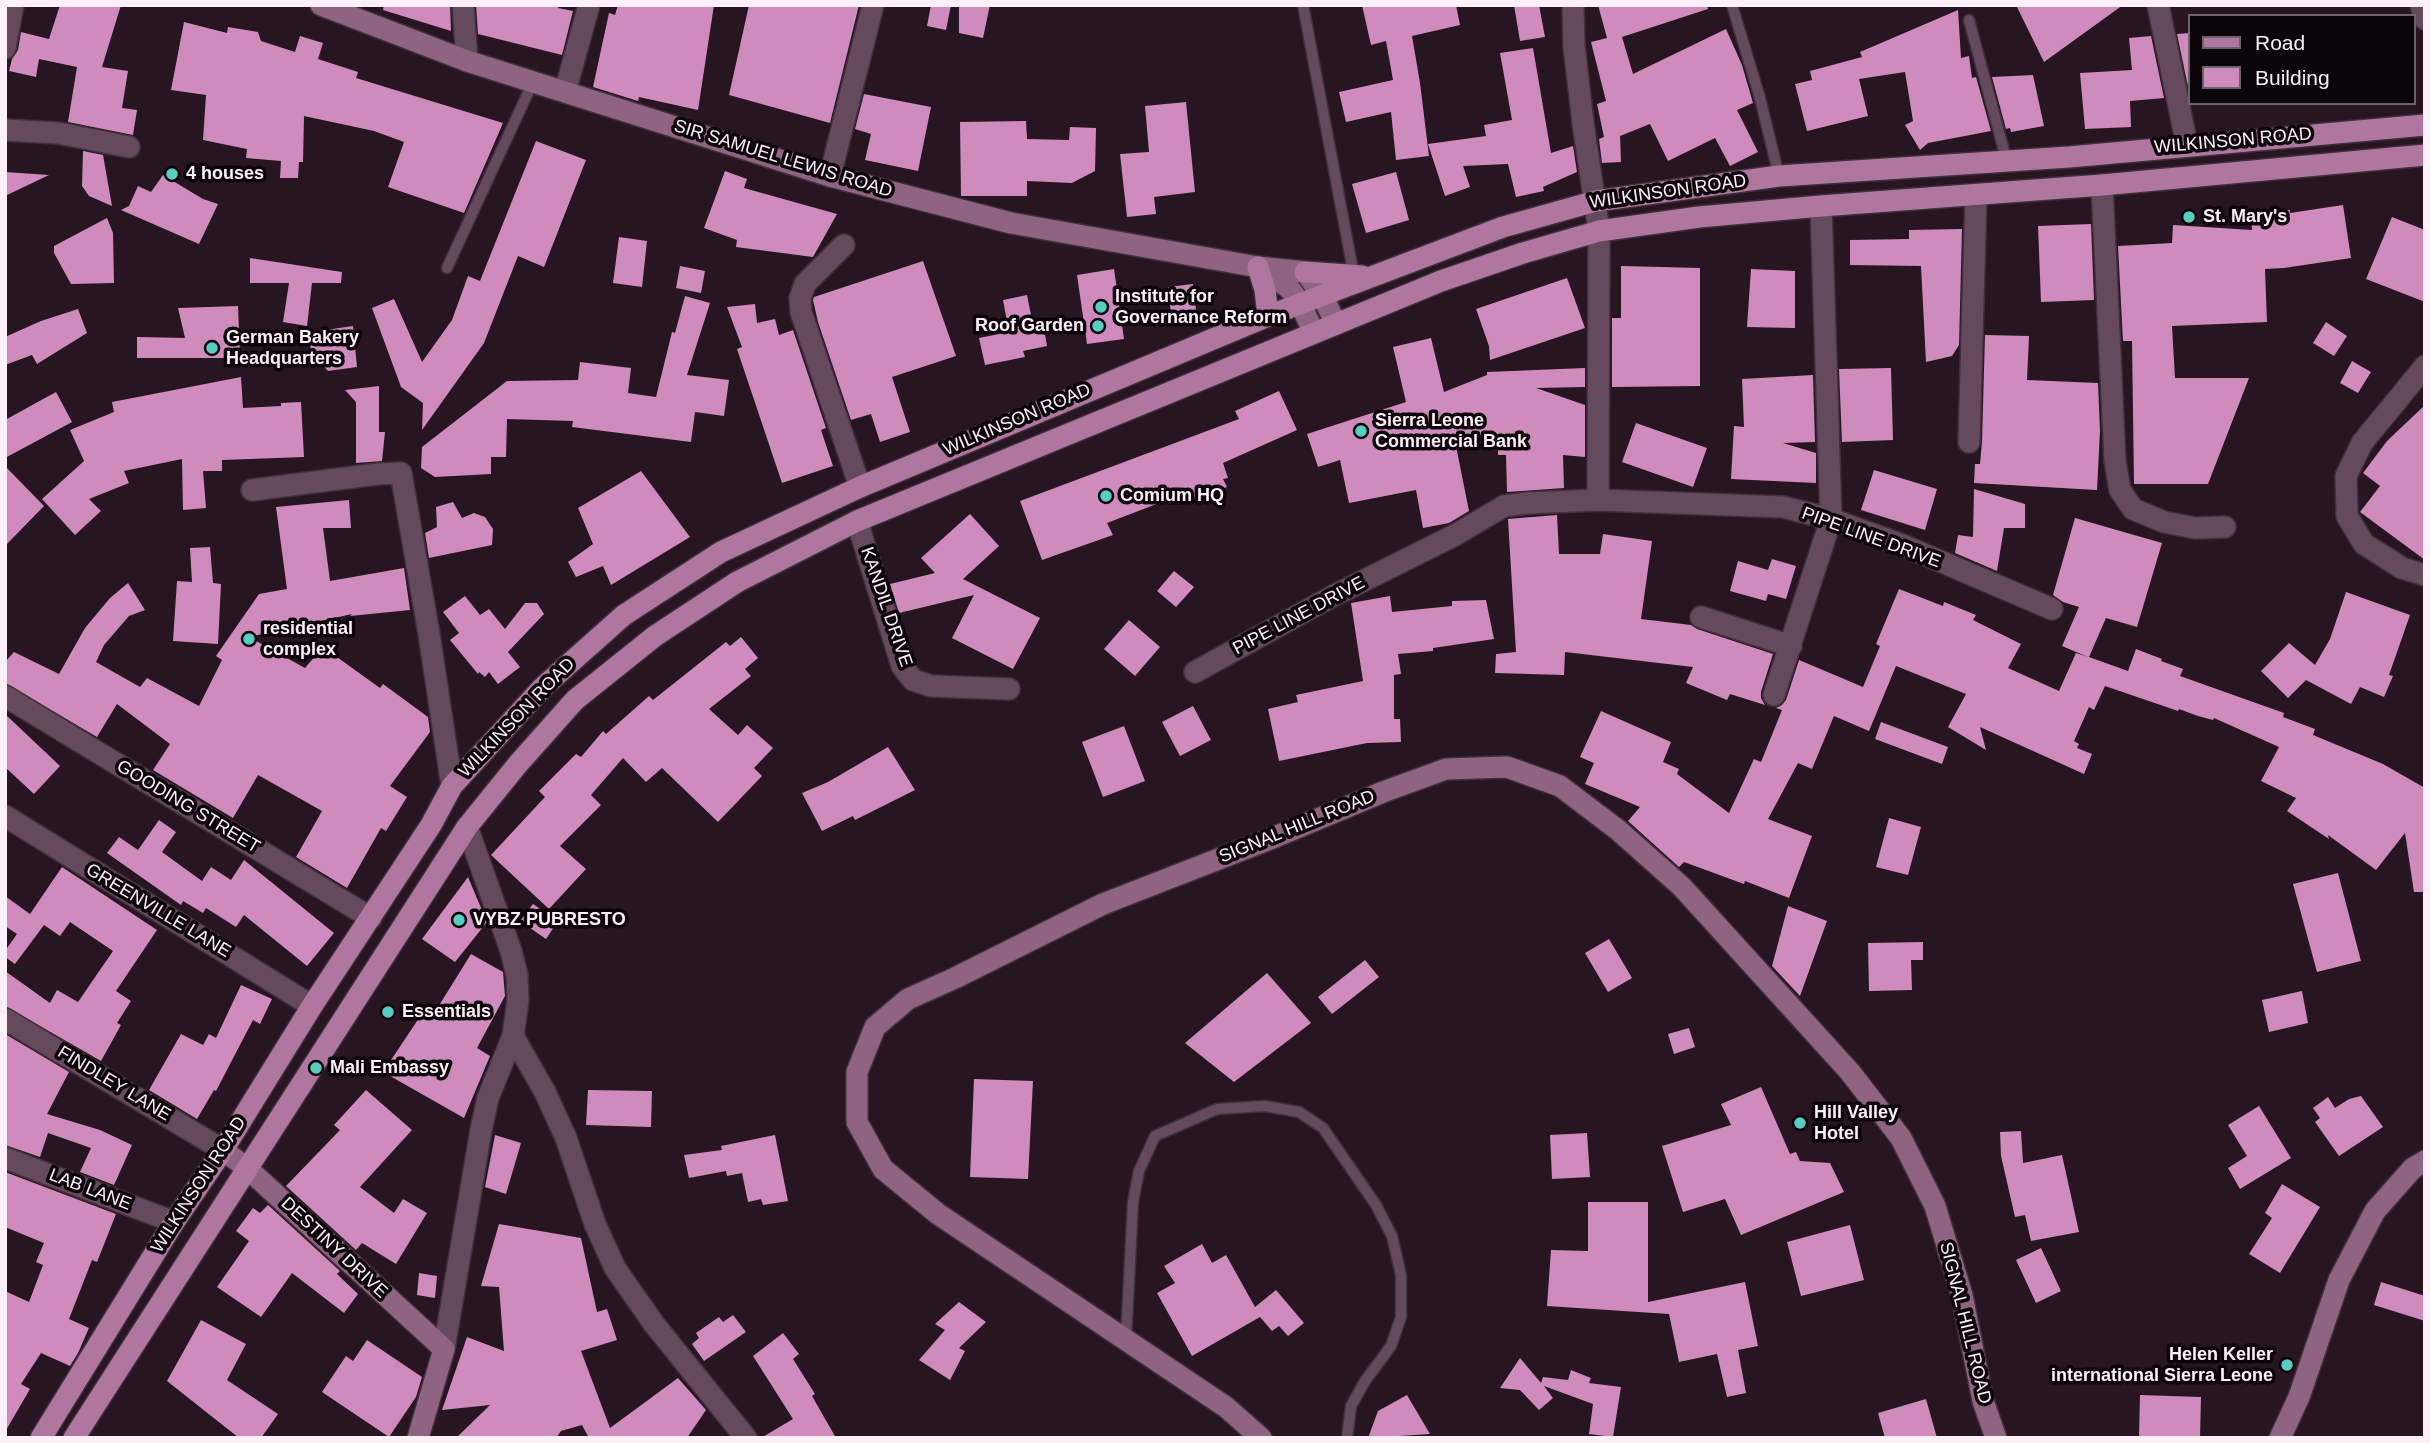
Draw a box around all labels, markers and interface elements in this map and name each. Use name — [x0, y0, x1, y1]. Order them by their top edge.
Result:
legend — [2188, 14, 2416, 105]
text: Road — [2255, 31, 2305, 54]
text: Building — [2255, 66, 2330, 89]
street label: SIR SAMUEL LEWIS ROAD — [671, 115, 895, 203]
street label: WILKINSON ROAD — [2153, 123, 2313, 159]
place label: 4 houses — [186, 163, 264, 185]
marker: 4 houses — [164, 166, 180, 182]
street label: WILKINSON ROAD — [1588, 170, 1748, 214]
place label: St. Mary's — [2203, 206, 2287, 228]
marker: St. Mary's — [2181, 209, 2197, 225]
place label: Institute for Governance Reform — [1115, 286, 1287, 328]
marker: Institute for Governance Reform — [1093, 299, 1109, 315]
place label: Roof Garden — [975, 315, 1084, 337]
marker: Roof Garden — [1090, 318, 1106, 334]
place label: German Bakery Headquarters — [226, 327, 359, 370]
marker: German Bakery Headquarters — [204, 340, 220, 356]
street label: WILKINSON ROAD — [940, 379, 1094, 461]
place label: Sierra Leone Commercial Bank — [1375, 410, 1527, 452]
marker: Sierra Leone Commercial Bank — [1353, 423, 1369, 439]
place label: Comium HQ — [1120, 485, 1224, 507]
marker: Comium HQ — [1098, 488, 1114, 504]
street label: PIPE LINE DRIVE — [1799, 503, 1943, 573]
street label: KANDIL DRIVE — [855, 544, 917, 670]
street label: PIPE LINE DRIVE — [1229, 572, 1369, 660]
place label: residential complex — [263, 618, 353, 660]
marker: residential complex — [241, 631, 257, 647]
street label: WILKINSON ROAD — [454, 654, 580, 782]
street label: GOODING STREET — [113, 756, 263, 858]
street label: SIGNAL HILL ROAD — [1216, 786, 1378, 868]
street label: GREENVILLE LANE — [82, 859, 234, 963]
place label: VYBZ PUBRESTO — [473, 909, 626, 931]
marker: VYBZ PUBRESTO — [451, 912, 467, 928]
place label: Essentials — [402, 1001, 491, 1023]
marker: Essentials — [380, 1004, 396, 1020]
street label: FINDLEY LANE — [54, 1042, 174, 1126]
place label: Mali Embassy — [330, 1057, 449, 1079]
marker: Mali Embassy — [308, 1060, 324, 1076]
place label: Hill Valley Hotel — [1814, 1102, 1898, 1144]
street label: WILKINSON ROAD — [147, 1113, 251, 1257]
marker: Hill Valley Hotel — [1792, 1115, 1808, 1131]
street label: LAB LANE — [46, 1164, 134, 1216]
street label: DESTINY DRIVE — [276, 1193, 392, 1303]
street label: SIGNAL HILL ROAD — [1934, 1240, 1996, 1406]
place label: Helen Keller international Sierra Leone — [2051, 1344, 2273, 1386]
marker: Helen Keller international Sierra Leone — [2279, 1357, 2295, 1373]

